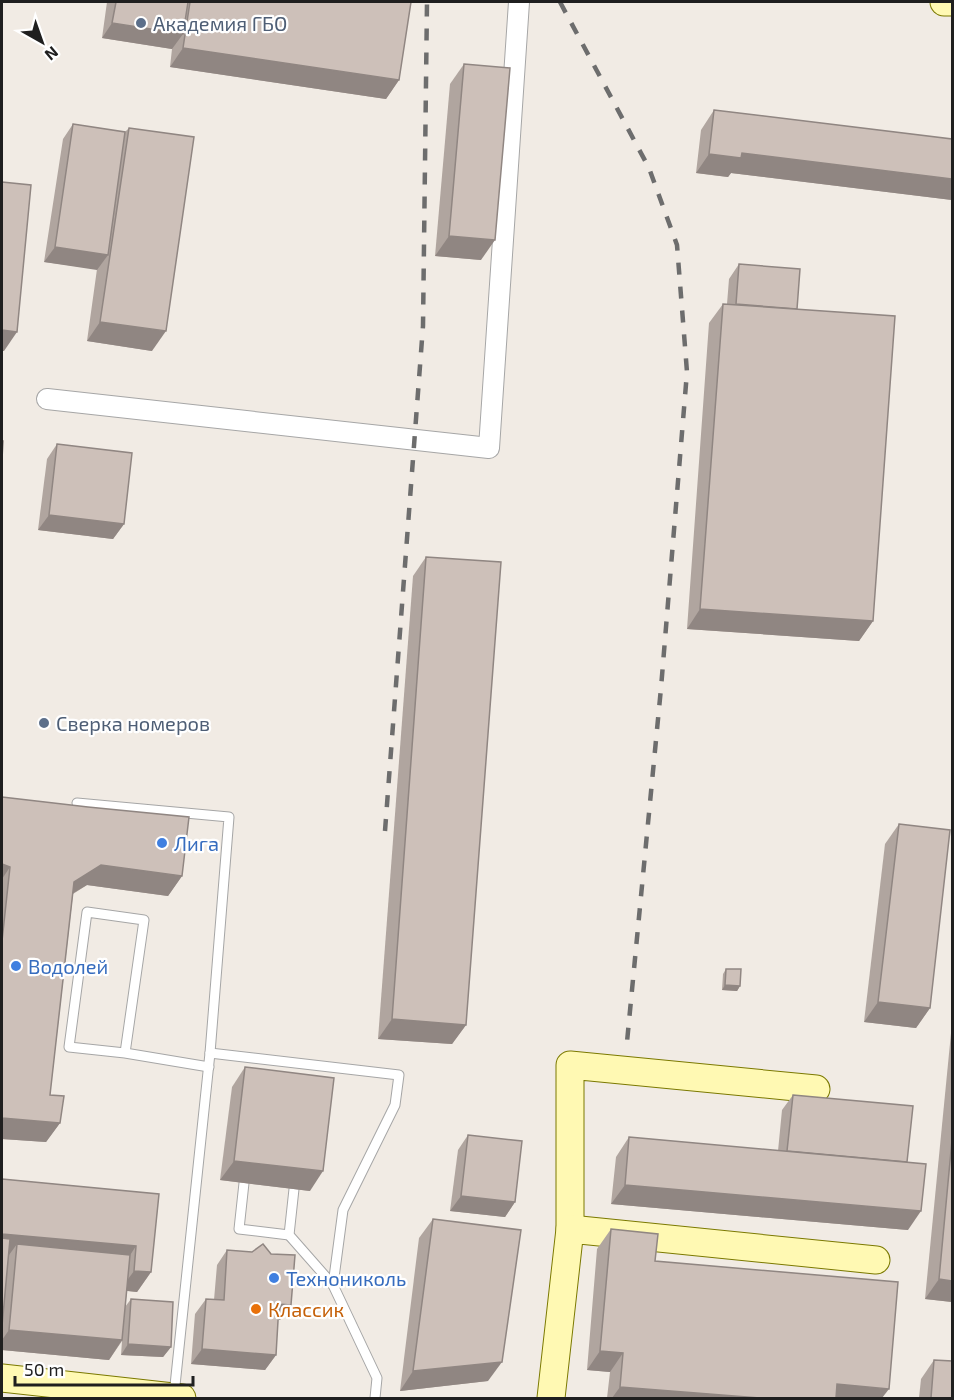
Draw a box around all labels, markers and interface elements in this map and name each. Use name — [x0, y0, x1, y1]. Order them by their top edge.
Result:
place label: Академия ГБО — [153, 11, 287, 35]
north arrow — [12, 12, 72, 72]
marker: Академия ГБО — [134, 16, 148, 30]
text: N — [41, 43, 62, 65]
place label: Сверка номеров — [56, 711, 210, 735]
marker: Сверка номеров — [37, 716, 51, 730]
place label: Лига — [174, 831, 219, 855]
marker: Лига — [155, 836, 169, 850]
place label: Водолей — [28, 954, 108, 978]
marker: Водолей — [9, 959, 23, 973]
place label: Технониколь — [286, 1266, 406, 1290]
marker: Технониколь — [267, 1271, 281, 1285]
place label: Классик — [268, 1297, 345, 1321]
marker: Классик — [249, 1302, 263, 1316]
scale bar — [15, 1349, 194, 1387]
text: 50 m — [24, 1358, 64, 1380]

